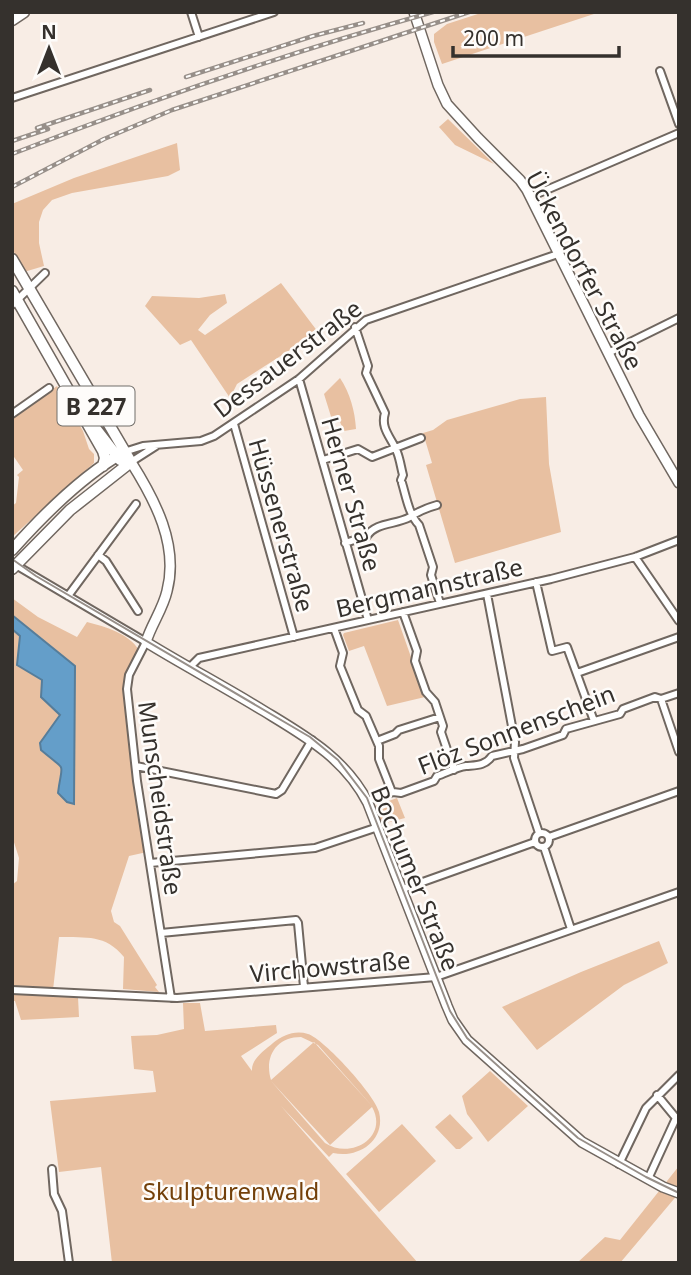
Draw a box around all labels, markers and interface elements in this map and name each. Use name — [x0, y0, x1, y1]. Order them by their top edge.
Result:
north arrow — [14, 14, 84, 84]
scale bar — [453, 14, 619, 58]
text: N — [41, 19, 57, 45]
text: 200 m — [463, 24, 524, 52]
street label: Ückendorfer Straße — [519, 165, 651, 375]
street label: Dessauerstraße — [206, 291, 368, 425]
road number: B 227 — [57, 386, 134, 426]
street label: Herner Straße — [314, 413, 390, 575]
street label: Hüssenerstraße — [241, 434, 323, 616]
street label: Bergmannstraße — [332, 549, 526, 625]
street label: Flöz Sonnenschein — [413, 676, 619, 782]
street label: Munscheidstraße — [131, 699, 191, 897]
street label: Bochumer Straße — [364, 781, 468, 975]
street label: Virchowstraße — [248, 943, 412, 989]
park label: Skulpturenwald — [143, 1174, 319, 1207]

